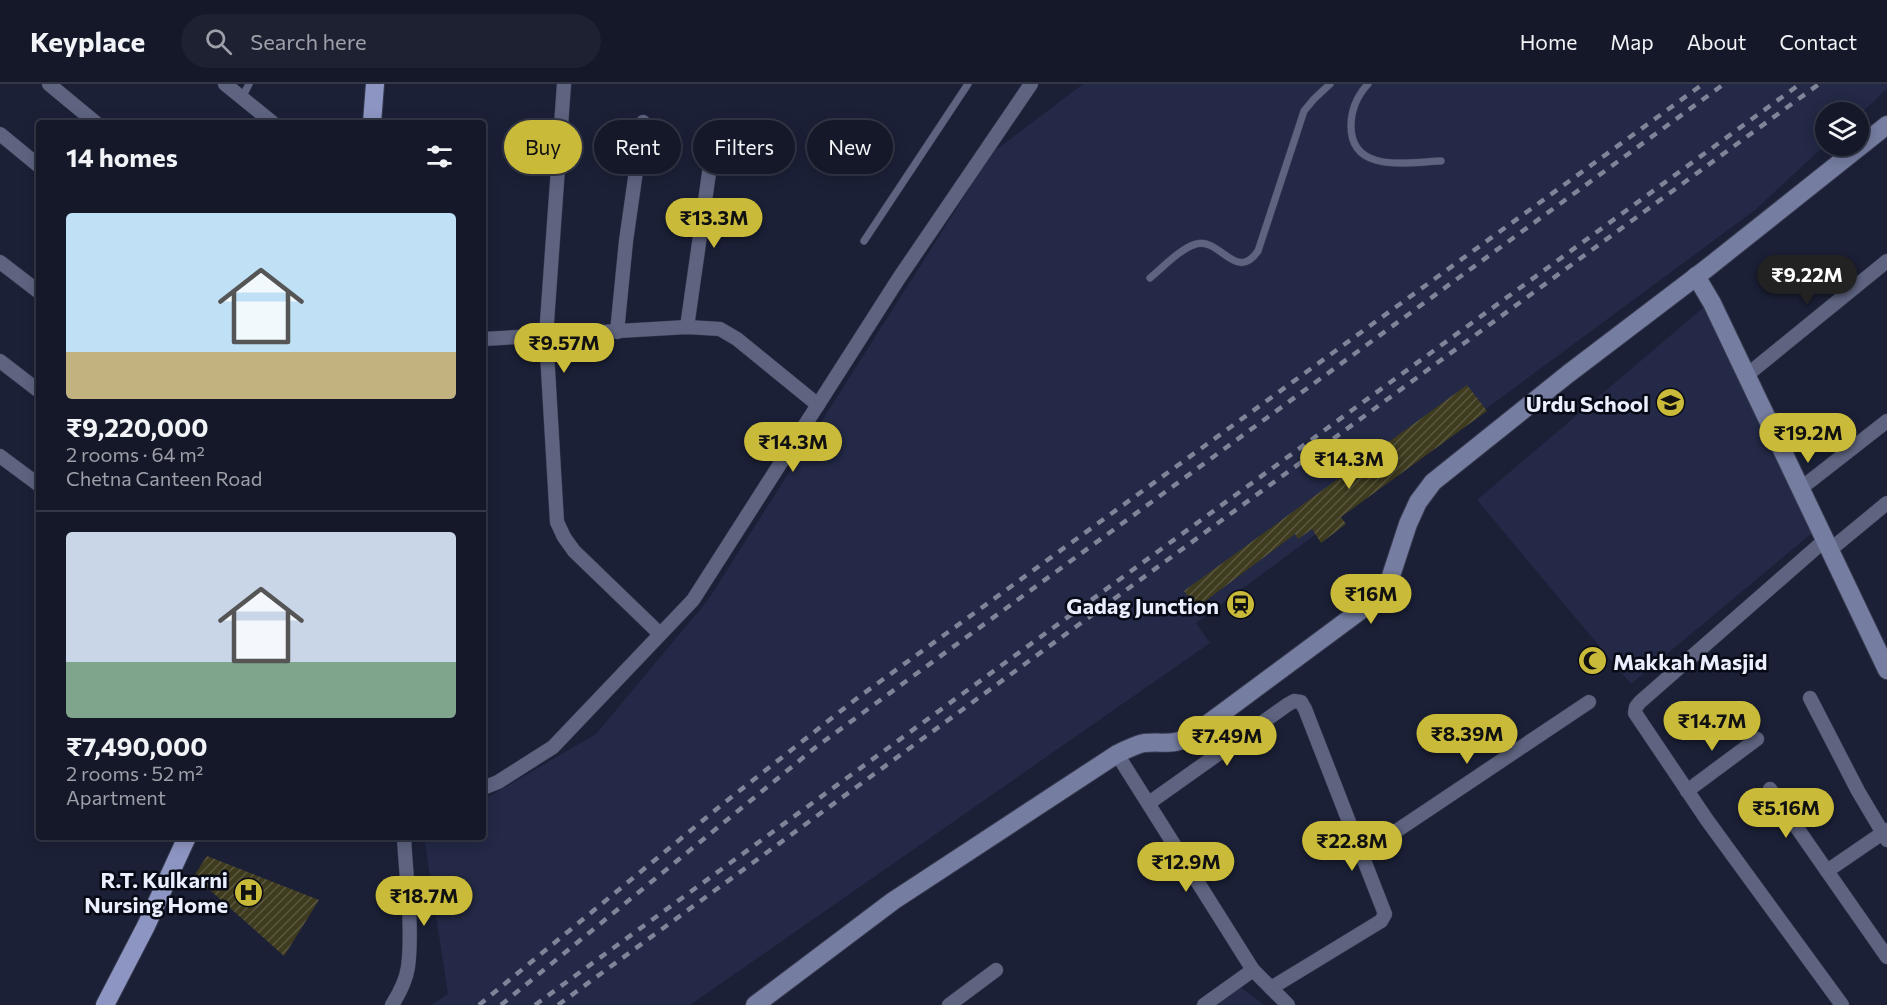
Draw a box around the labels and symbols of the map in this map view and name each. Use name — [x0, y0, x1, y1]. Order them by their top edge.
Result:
pin: ₹13.3M — [665, 198, 763, 249]
pin: ₹9.22M — [1758, 255, 1856, 306]
pin: ₹9.57M — [515, 323, 613, 374]
school or university icon: Urdu School — [1654, 387, 1686, 419]
place label: Urdu School — [1526, 390, 1649, 417]
pin: ₹19.2M — [1759, 413, 1857, 464]
pin: ₹14.3M — [744, 422, 842, 473]
pin: ₹14.3M — [1300, 439, 1398, 490]
pin: ₹16M — [1335, 574, 1407, 625]
station icon: Gadag Junction — [1224, 589, 1256, 621]
place label: Gadag Junction — [1066, 592, 1219, 619]
mosque icon: Makkah Masjid — [1576, 645, 1608, 677]
place label: Makkah Masjid — [1613, 648, 1767, 675]
pin: ₹14.7M — [1663, 701, 1761, 752]
pin: ₹8.39M — [1418, 714, 1516, 765]
pin: ₹7.49M — [1178, 716, 1276, 767]
pin: ₹5.16M — [1737, 788, 1835, 839]
pin: ₹22.8M — [1303, 821, 1401, 872]
pin: ₹12.9M — [1137, 842, 1235, 893]
place label: R.T. Kulkarni Nursing Home — [84, 866, 228, 918]
hospital icon: R.T. Kulkarni Nursing Home — [233, 876, 265, 908]
pin: ₹18.7M — [375, 876, 473, 927]

